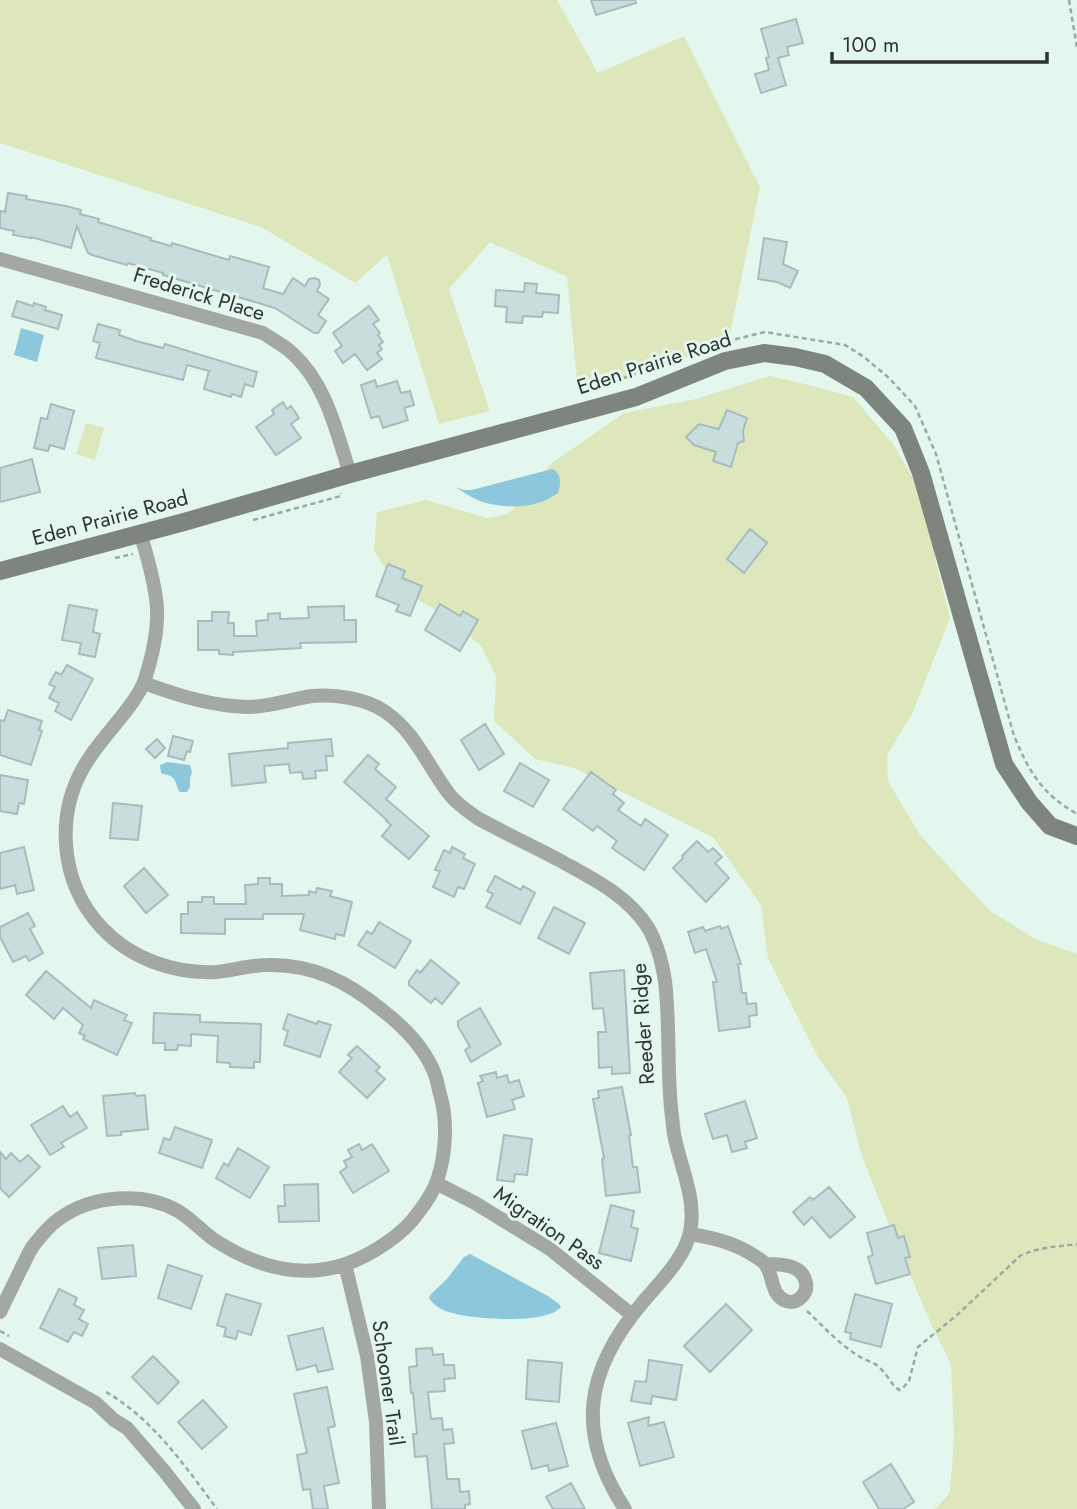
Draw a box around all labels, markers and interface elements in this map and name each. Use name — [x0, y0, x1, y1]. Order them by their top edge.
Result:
scale bar — [832, 21, 1047, 65]
text: 100 m — [842, 30, 899, 60]
street label: Frederick Place — [130, 260, 269, 328]
street label: Eden Prairie Road — [573, 324, 735, 402]
street label: Eden Prairie Road — [29, 483, 191, 553]
street label: Reeder Ridge — [624, 962, 662, 1086]
street label: Migration Pass — [488, 1179, 610, 1277]
street label: Schooner Trail — [364, 1318, 412, 1448]

